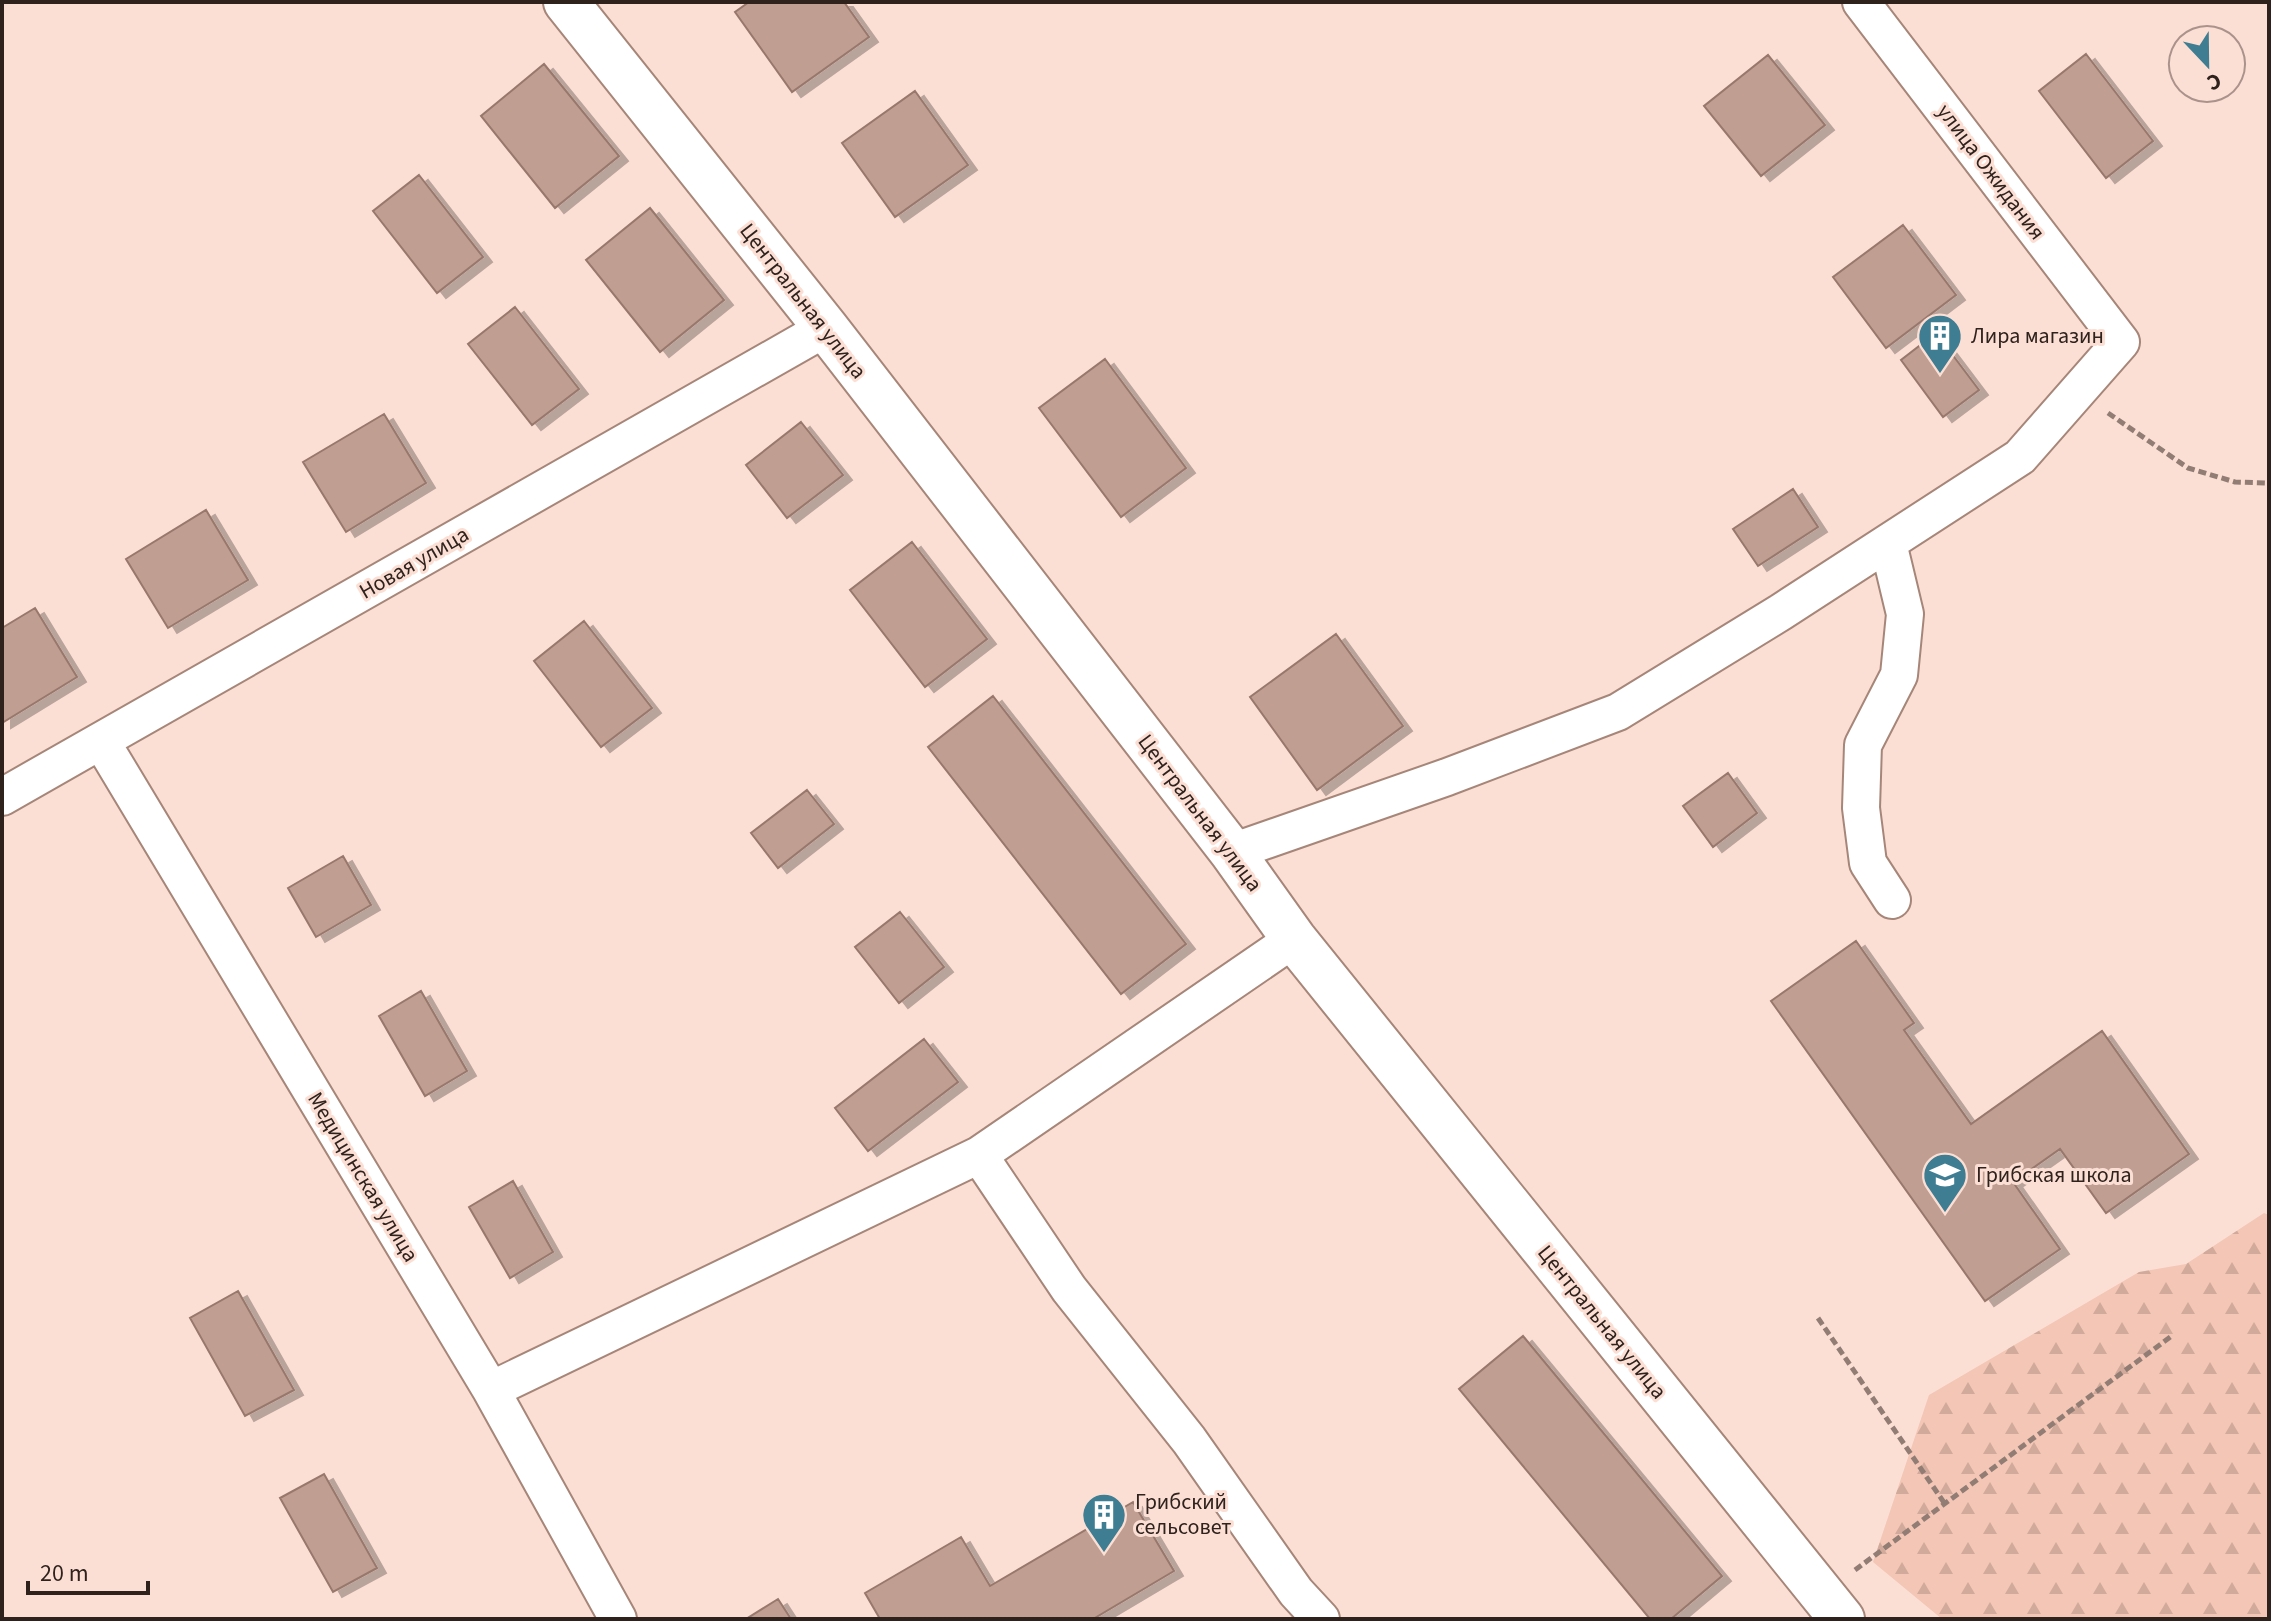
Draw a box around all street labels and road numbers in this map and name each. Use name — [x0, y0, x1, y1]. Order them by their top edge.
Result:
street label: улица Ожидания — [1929, 97, 2053, 247]
street label: Центральная улица — [732, 216, 874, 386]
street label: Новая улица — [353, 519, 475, 607]
street label: Центральная улица — [1130, 727, 1270, 899]
street label: Медицинская улица — [299, 1086, 427, 1268]
street label: Центральная улица — [1530, 1238, 1674, 1406]

